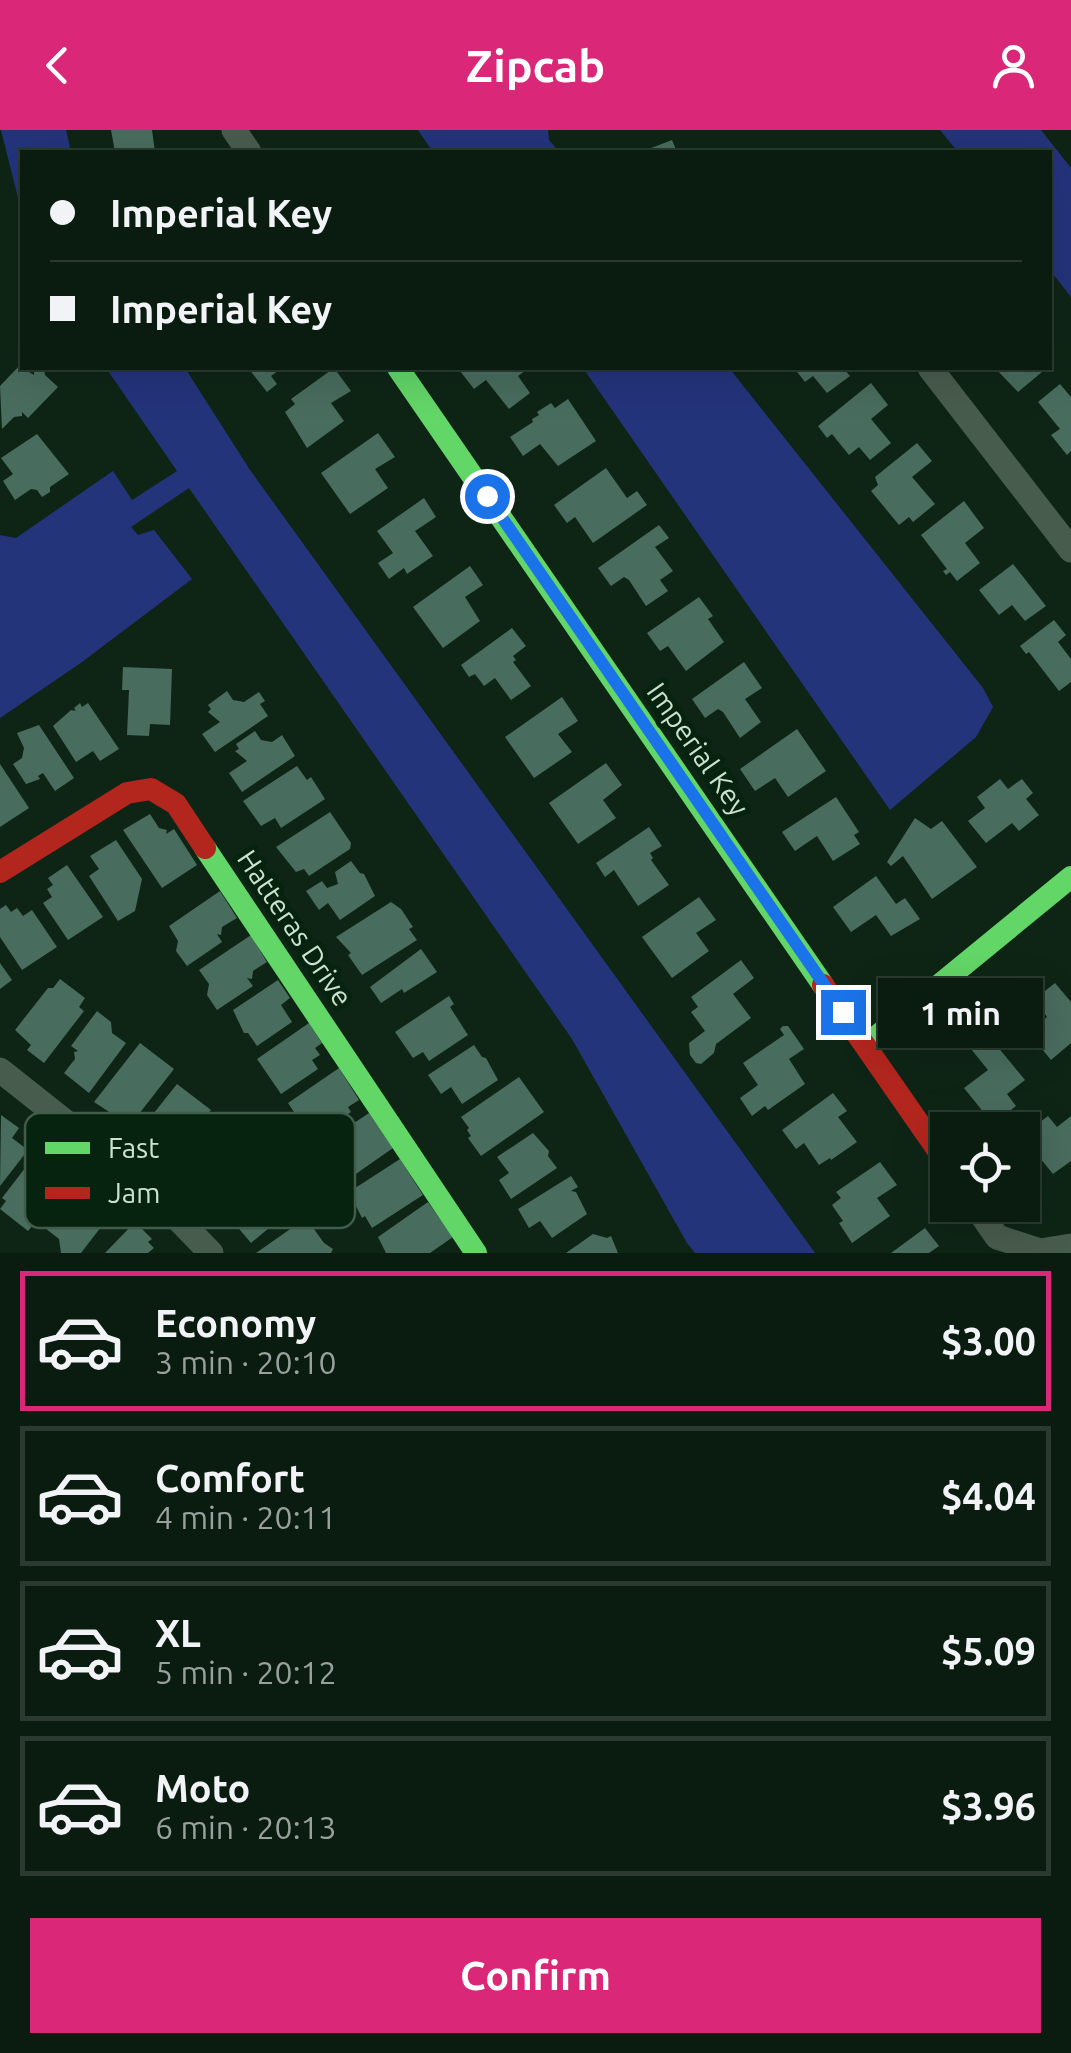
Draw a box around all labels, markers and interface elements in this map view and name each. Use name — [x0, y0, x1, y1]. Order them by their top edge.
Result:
icon: back — [30, 38, 85, 93]
icon: person — [986, 38, 1041, 93]
text: Zipcab — [466, 40, 605, 91]
text: Imperial Key — [110, 192, 332, 234]
text: Imperial Key — [110, 288, 332, 330]
route start — [465, 474, 510, 519]
street label: Imperial Key — [641, 677, 755, 821]
street label: Hatteras Drive — [232, 844, 359, 1011]
callout: 1 min — [878, 977, 1043, 1047]
route end — [821, 990, 866, 1035]
text: 1 min — [920, 995, 1001, 1031]
map controls — [930, 1112, 1040, 1222]
button: locate — [930, 1112, 1040, 1222]
legend — [25, 1113, 355, 1228]
text: Fast — [108, 1132, 159, 1163]
text: Jam — [108, 1177, 160, 1208]
icon: car — [35, 1296, 125, 1386]
text: Economy — [155, 1302, 316, 1344]
text: $3.00 — [941, 1320, 1036, 1362]
text: 3 min · 20:10 — [155, 1344, 337, 1380]
icon: car — [35, 1451, 125, 1541]
text: Comfort — [155, 1457, 305, 1499]
text: $4.04 — [941, 1475, 1036, 1517]
text: 4 min · 20:11 — [155, 1499, 337, 1535]
icon: car — [35, 1606, 125, 1696]
text: XL — [155, 1612, 201, 1654]
text: $5.09 — [941, 1630, 1036, 1672]
text: 5 min · 20:12 — [155, 1654, 337, 1690]
icon: car — [35, 1761, 125, 1851]
text: Moto — [155, 1767, 250, 1809]
text: $3.96 — [941, 1785, 1036, 1827]
text: 6 min · 20:13 — [155, 1809, 337, 1845]
button: Confirm — [30, 1918, 1041, 2033]

